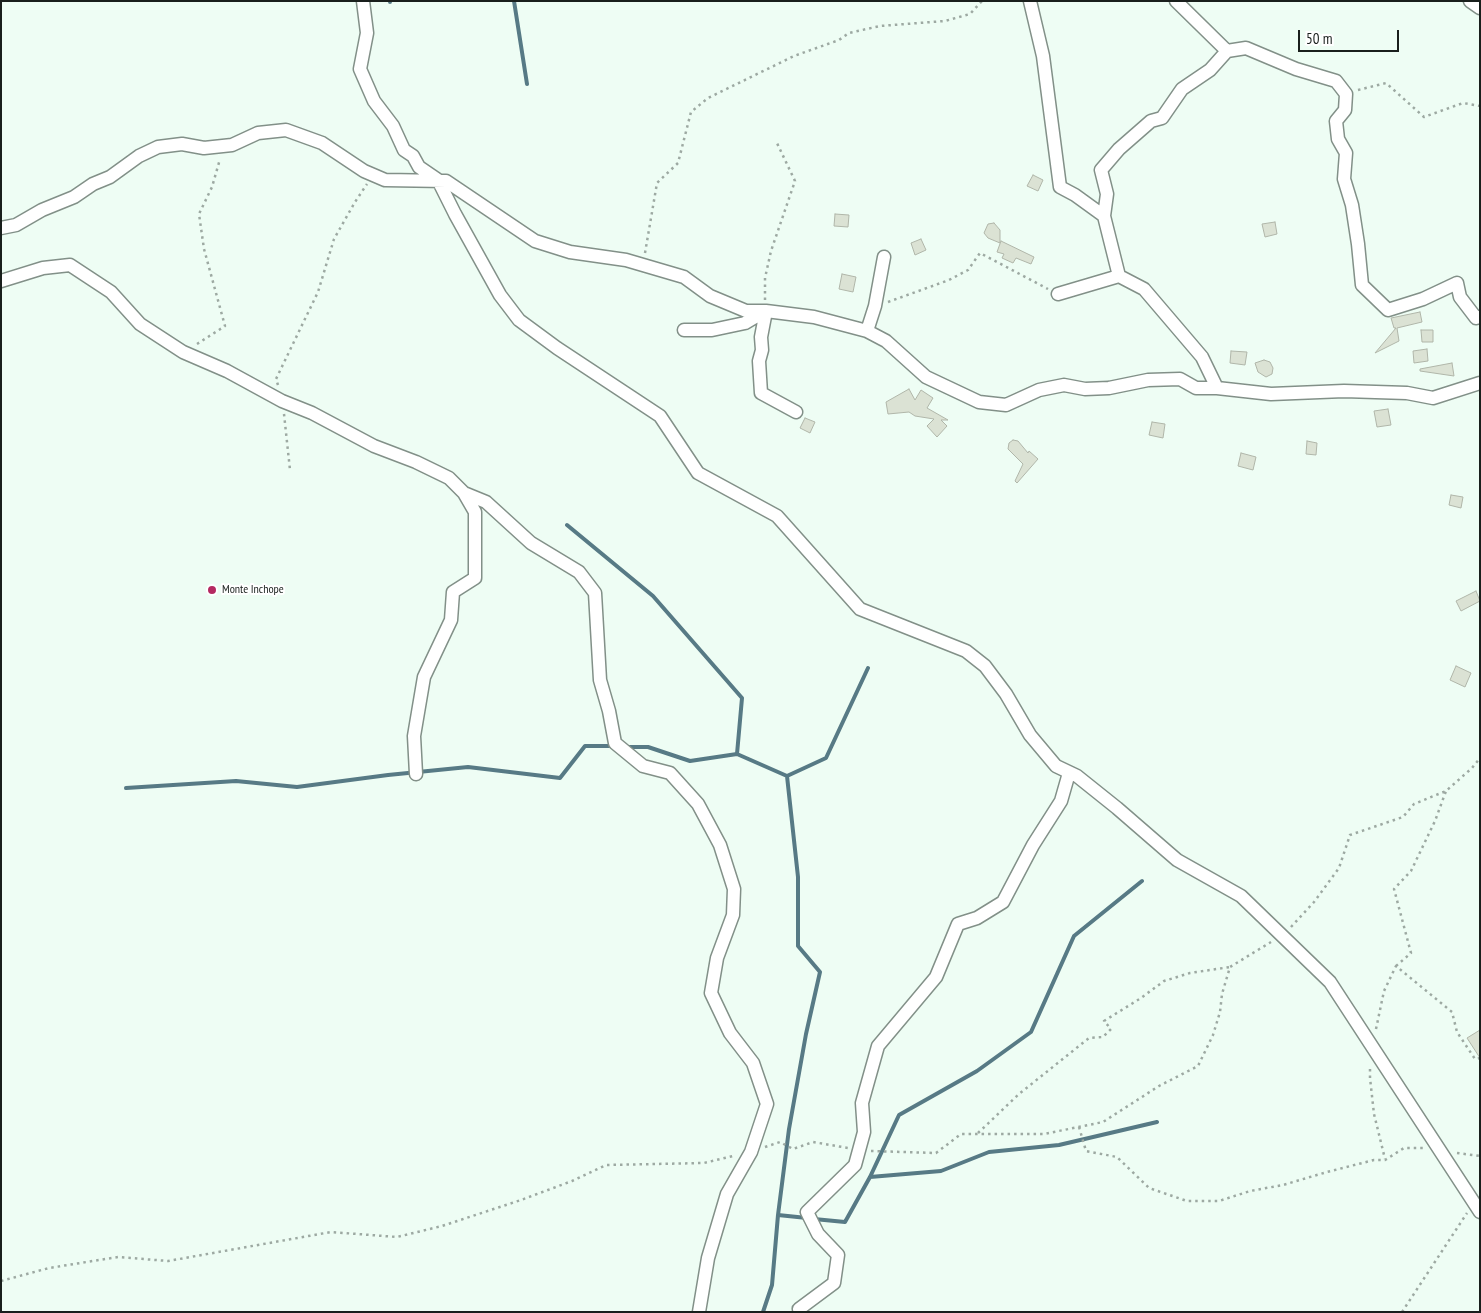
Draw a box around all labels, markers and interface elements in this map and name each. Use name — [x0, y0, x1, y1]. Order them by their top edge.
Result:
scale bar — [1301, 20, 1402, 52]
text: 50 m — [1306, 29, 1332, 48]
place label: Monte Inchope — [222, 583, 284, 597]
marker: Monte Inchope — [206, 584, 218, 596]

